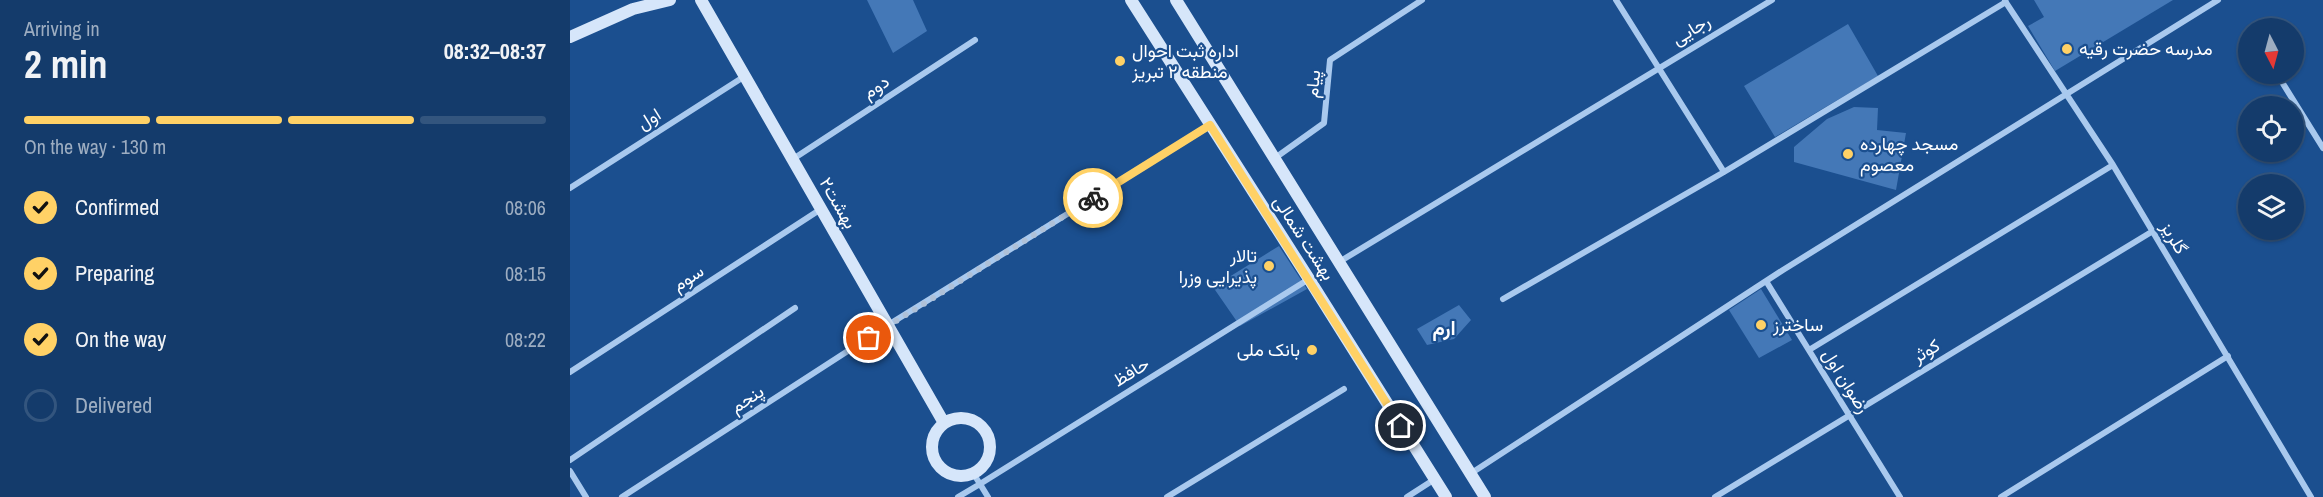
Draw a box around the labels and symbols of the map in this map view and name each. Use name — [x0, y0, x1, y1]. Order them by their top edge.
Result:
street label: رجایی — [1667, 8, 1715, 51]
north arrow — [2238, 18, 2304, 84]
place label: مدرسه حضرت رقیه — [2079, 36, 2213, 61]
place label: اداره ثبت احوال منطقه ۲ تبریز — [1131, 38, 1239, 84]
marker: مدرسه حضرت رقیه — [2060, 42, 2074, 56]
marker: اداره ثبت احوال منطقه ۲ تبریز — [1113, 54, 1127, 68]
street label: دوم — [857, 69, 894, 105]
street label: پیام — [1299, 69, 1326, 99]
street label: اول — [632, 102, 665, 135]
place label: مسجد چهارده معصوم — [1860, 131, 1958, 177]
marker: مسجد چهارده معصوم — [1841, 147, 1855, 161]
courier — [1063, 168, 1123, 228]
street label: بهشت۲ — [814, 172, 863, 233]
street label: بهشت شمالی — [1268, 190, 1341, 285]
street label: گلریز — [2154, 216, 2194, 259]
place label: تالار پذیرایی وزرا — [1179, 243, 1257, 289]
street label: سوم — [667, 258, 708, 297]
marker: تالار پذیرایی وزرا — [1262, 259, 1276, 273]
pin — [843, 312, 894, 363]
place label: ساخترز — [1772, 312, 1823, 337]
district label: ارم — [1432, 314, 1456, 341]
marker: ساخترز — [1754, 318, 1768, 332]
street label: کوثر — [1906, 333, 1944, 369]
place label: بانک ملی — [1237, 337, 1300, 362]
marker: بانک ملی — [1305, 343, 1319, 357]
street label: رضوان اول — [1817, 344, 1876, 418]
street label: حافظ — [1108, 351, 1154, 392]
street label: پنجم — [725, 378, 768, 419]
pin — [1375, 400, 1426, 451]

